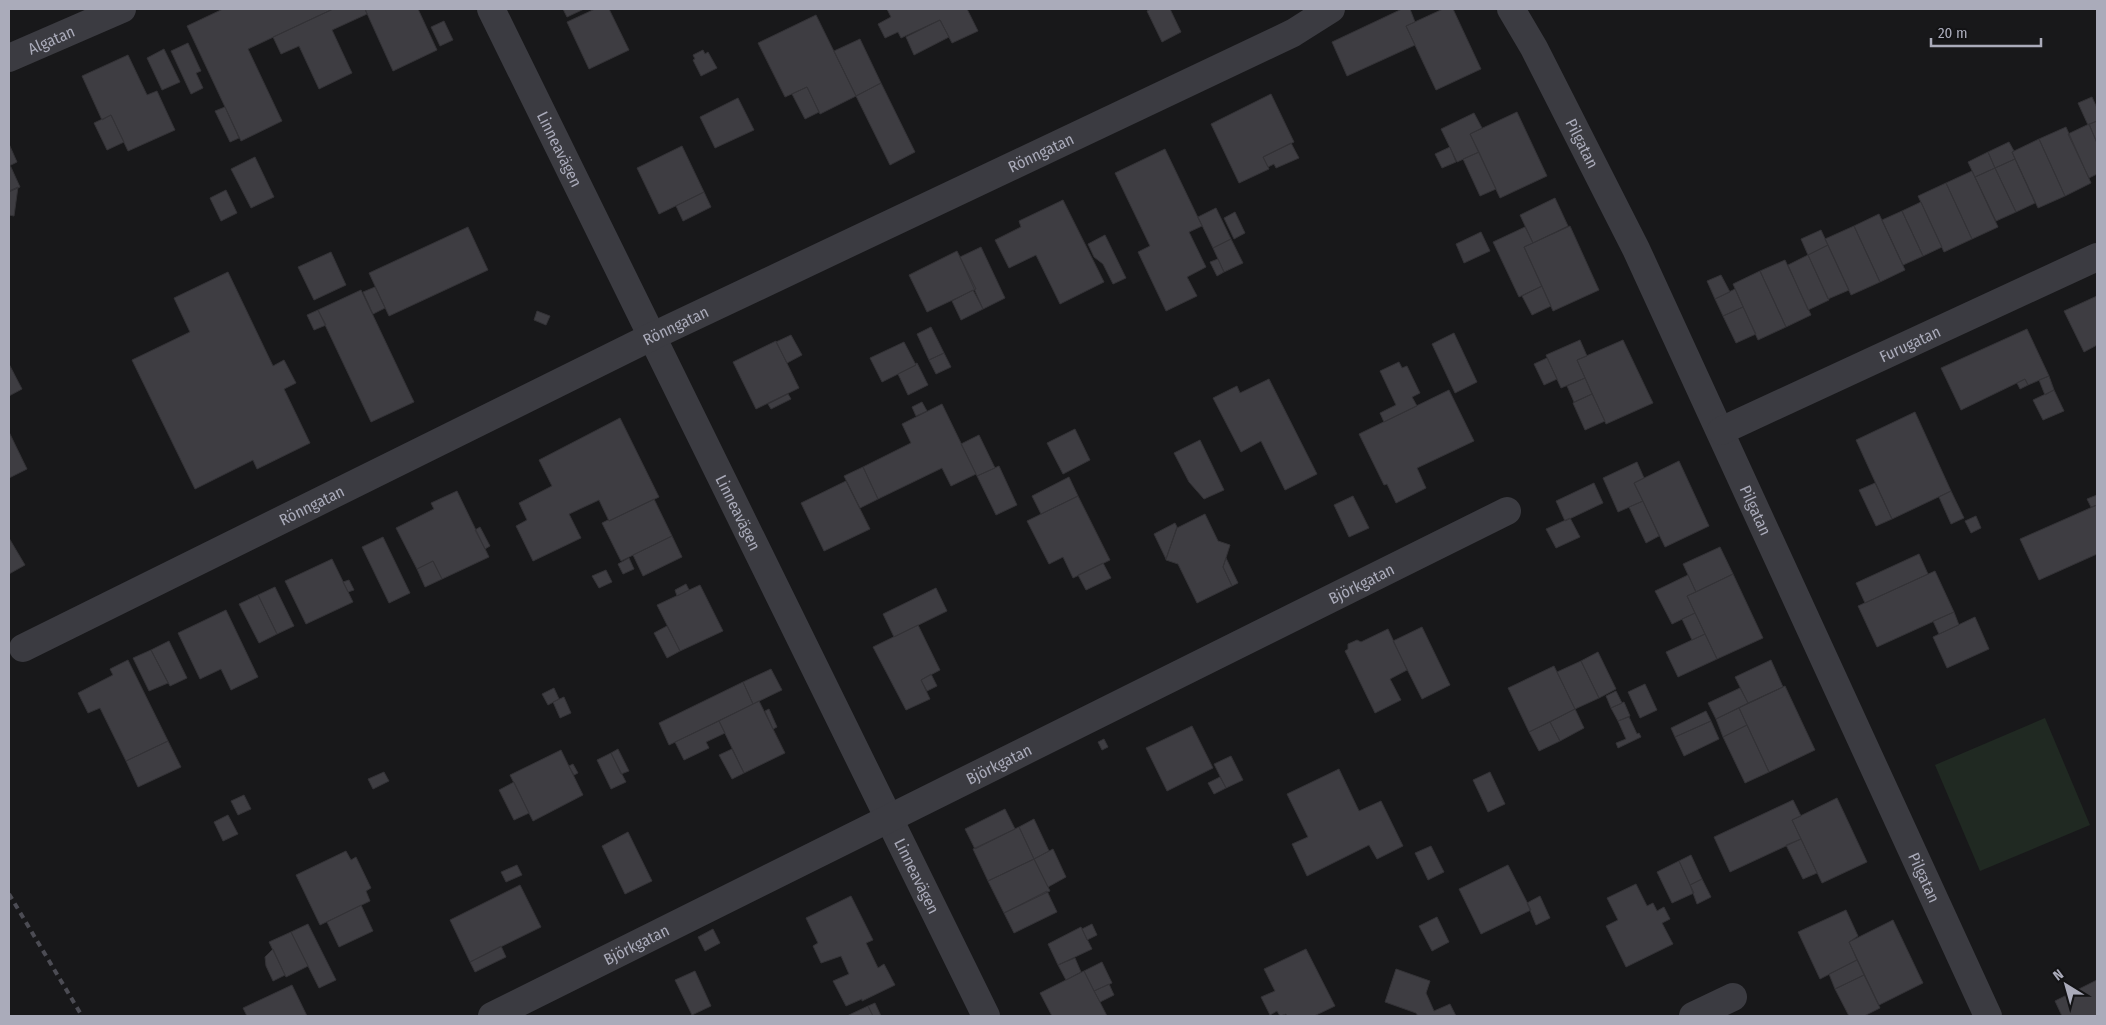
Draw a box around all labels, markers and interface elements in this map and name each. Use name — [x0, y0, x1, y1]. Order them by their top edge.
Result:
scale bar — [1931, 15, 2041, 47]
street label: Algatan — [25, 22, 78, 59]
text: 20 m — [1938, 24, 1968, 42]
street label: Linneavägen — [533, 108, 586, 190]
street label: Pilgatan — [1561, 115, 1602, 171]
street label: Rönngatan — [1005, 129, 1077, 177]
street label: Rönngatan — [640, 302, 712, 349]
street label: Furugatan — [1876, 322, 1944, 366]
street label: Linneavägen — [712, 472, 765, 553]
street label: Rönngatan — [276, 481, 347, 530]
street label: Pilgatan — [1736, 482, 1775, 538]
street label: Björkgatan — [1326, 560, 1397, 608]
street label: Björkgatan — [963, 740, 1035, 789]
street label: Linneavägen — [890, 835, 943, 917]
street label: Pilgatan — [1904, 849, 1944, 906]
street label: Björkgatan — [601, 920, 672, 969]
north arrow — [2041, 960, 2091, 1010]
text: N — [2050, 966, 2067, 984]

